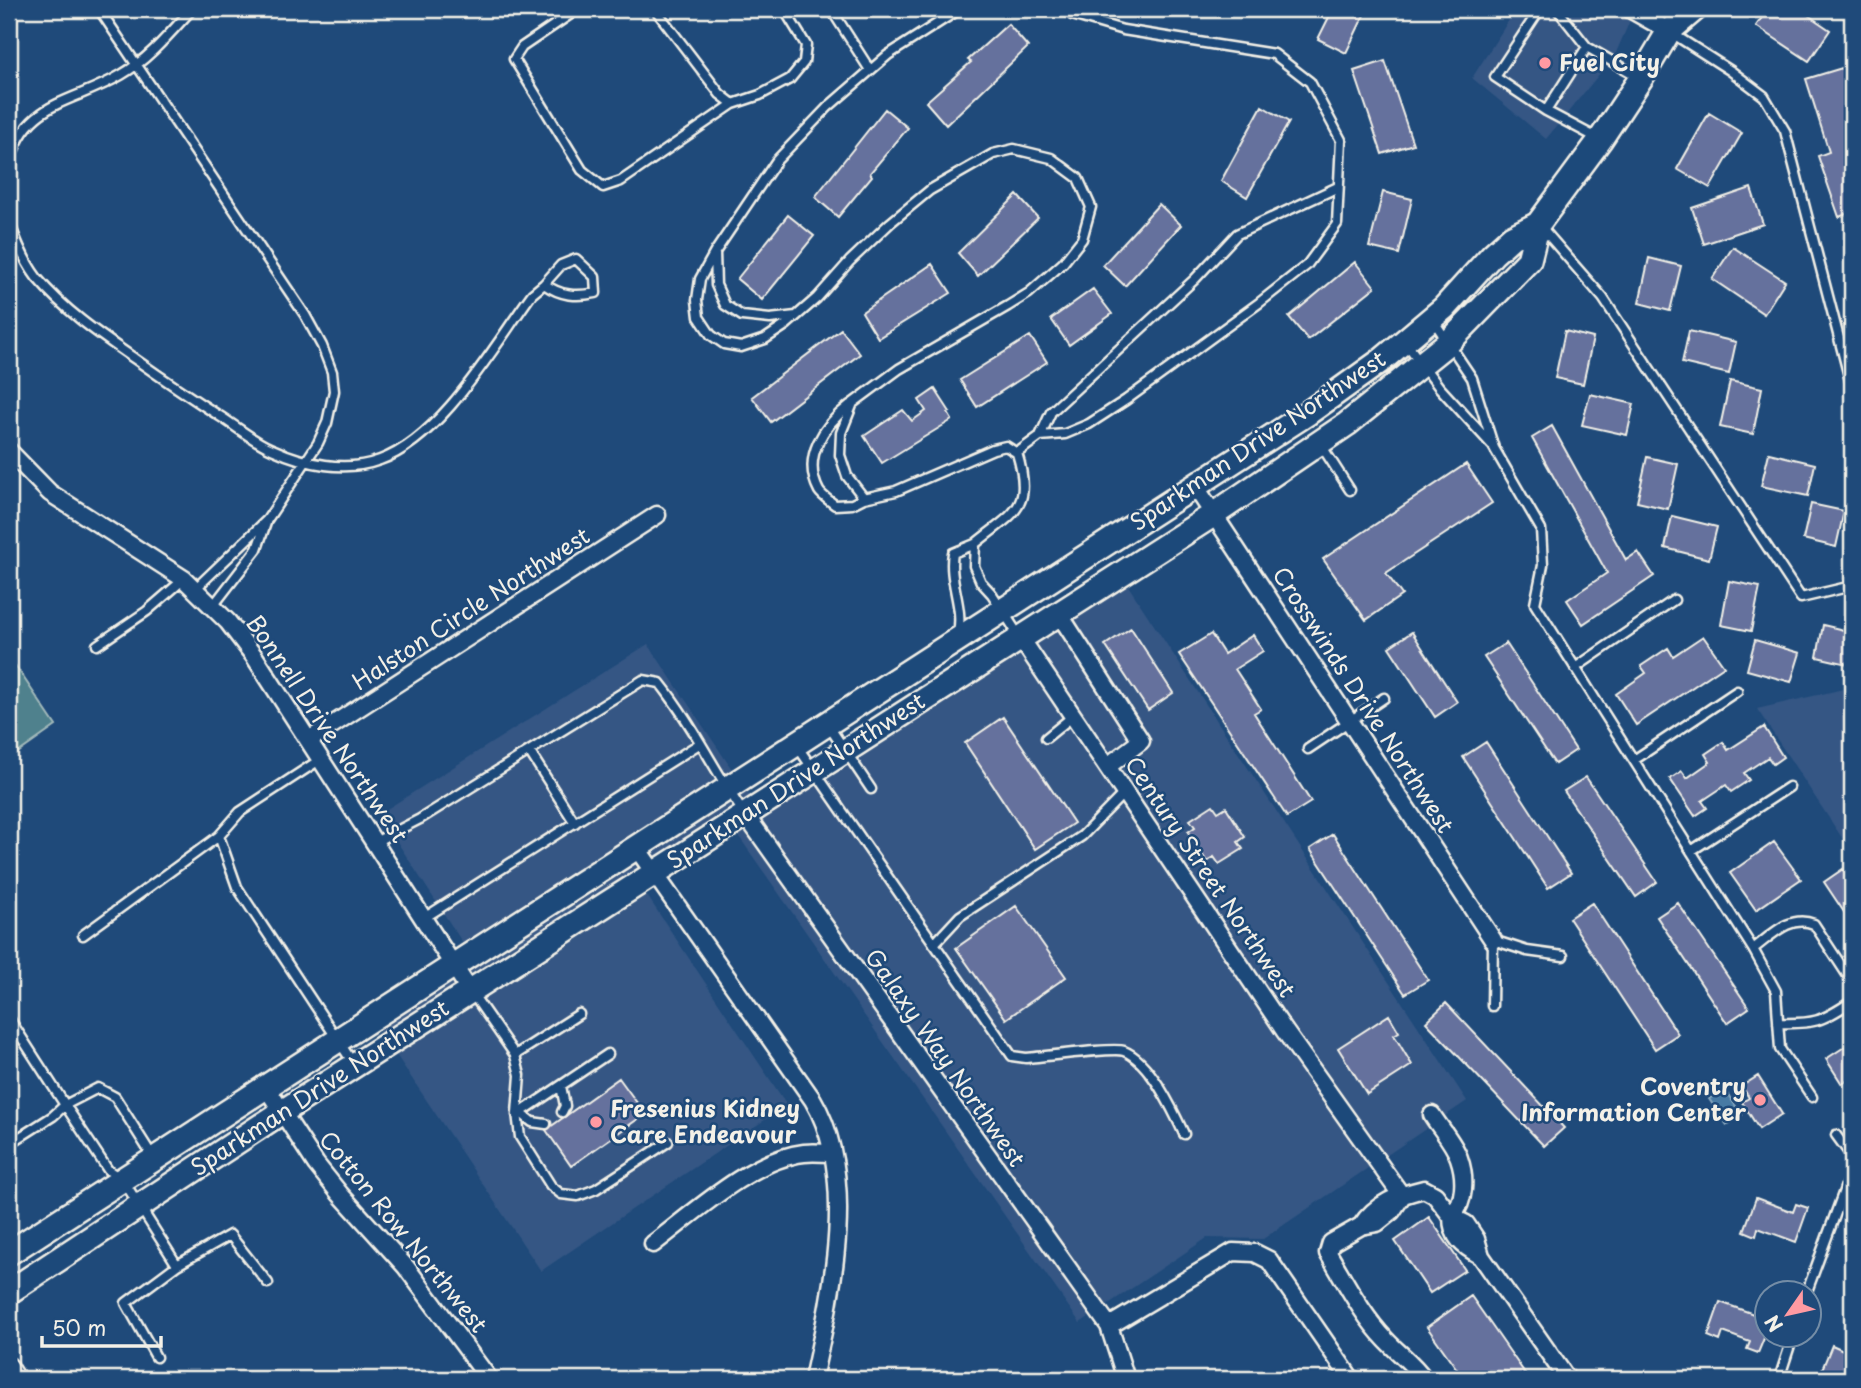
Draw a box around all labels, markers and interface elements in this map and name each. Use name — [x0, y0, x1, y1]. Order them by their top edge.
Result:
place label: Fuel City — [1559, 44, 1660, 79]
marker: Fuel City — [1537, 55, 1553, 71]
street label: Sparkman Drive Northwest — [1122, 341, 1392, 539]
street label: Halston Circle Northwest — [344, 518, 596, 698]
street label: Crosswinds Drive Northwest — [1265, 559, 1464, 839]
street label: Bonnell Drive Northwest — [239, 607, 418, 849]
street label: Sparkman Drive Northwest — [659, 683, 931, 877]
street label: Century Street Northwest — [1117, 748, 1305, 1004]
street label: Galaxy Way Northwest — [857, 941, 1035, 1173]
street label: Sparkman Drive Northwest — [183, 990, 455, 1184]
place label: Coventry Information Center — [1521, 1068, 1746, 1129]
place label: Fresenius Kidney Care Endeavour — [610, 1090, 800, 1151]
marker: Coventry Information Center — [1752, 1092, 1768, 1108]
marker: Fresenius Kidney Care Endeavour — [588, 1114, 604, 1130]
street label: Cotton Row Northwest — [312, 1122, 497, 1340]
north arrow — [1752, 1280, 1822, 1350]
scale bar — [42, 1304, 161, 1348]
text: N — [1757, 1310, 1789, 1338]
text: 50 m — [52, 1311, 106, 1343]

